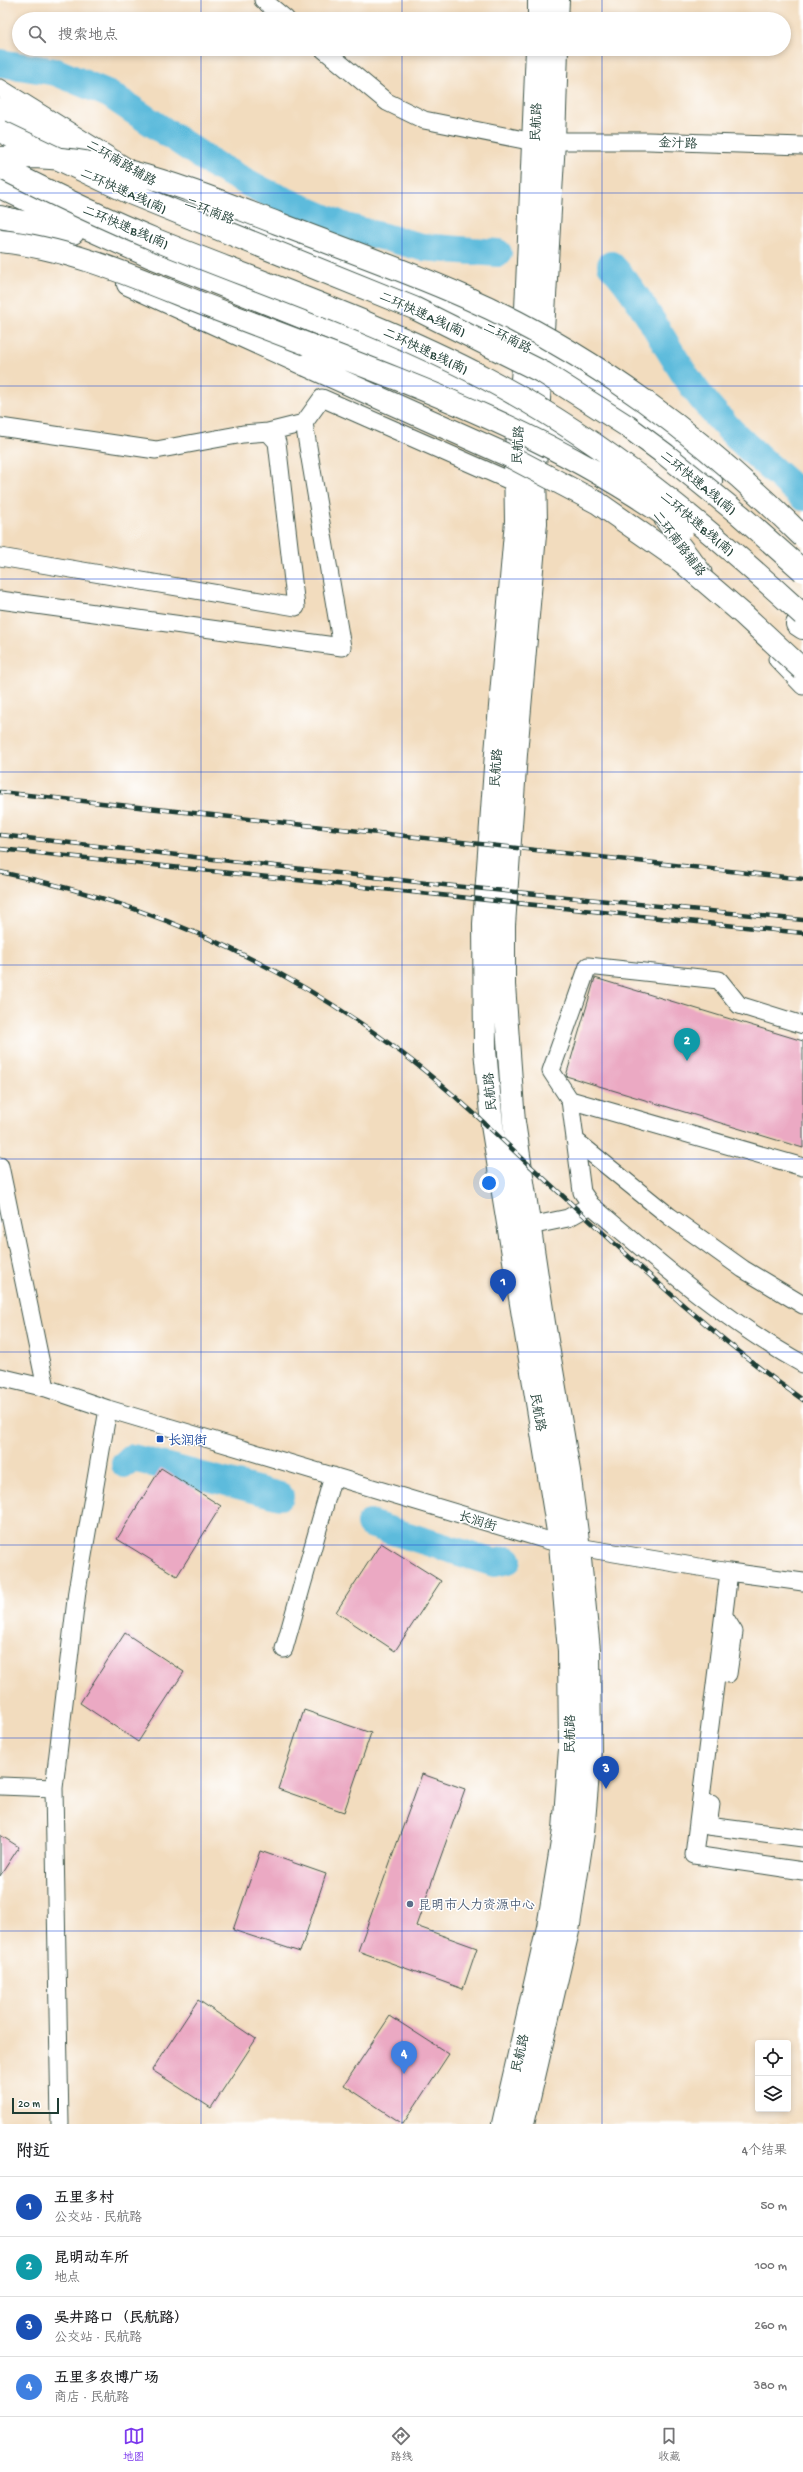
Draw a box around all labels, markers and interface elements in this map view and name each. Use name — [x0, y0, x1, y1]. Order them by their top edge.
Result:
search box — [12, 12, 791, 56]
icon: search — [26, 23, 48, 45]
text: 搜索地点 — [58, 27, 118, 45]
street label: 民航路 — [527, 102, 546, 142]
street label: 金汁路 — [658, 135, 698, 153]
street label: 二环南路辅路 — [83, 137, 159, 190]
street label: 二环快速A线(南) — [77, 165, 169, 218]
street label: 二环南路 — [182, 195, 236, 229]
street label: 二环快速B线(南) — [80, 202, 171, 253]
street label: 二环快速A线(南) — [376, 288, 468, 341]
street label: 二环南路 — [480, 320, 534, 358]
street label: 二环快速B线(南) — [380, 324, 471, 379]
street label: 民航路 — [509, 425, 528, 465]
street label: 二环快速A线(南) — [657, 447, 740, 519]
street label: 二环快速B线(南) — [656, 488, 738, 560]
street label: 二环南路辅路 — [649, 508, 708, 580]
street label: 民航路 — [487, 748, 506, 788]
pin: 2 — [674, 1028, 700, 1061]
street label: 民航路 — [480, 1072, 501, 1112]
your location — [479, 1173, 499, 1193]
pin: 1 — [490, 1269, 516, 1302]
street label: 民航路 — [526, 1392, 549, 1433]
place label: 长润街 — [168, 1433, 207, 1449]
marker: 长润街 — [155, 1434, 165, 1444]
street label: 长润街 — [456, 1509, 498, 1535]
street label: 民航路 — [562, 1714, 579, 1754]
pin: 3 — [593, 1756, 619, 1789]
place label: 昆明市人力资源中心 — [418, 1898, 535, 1914]
marker: 昆明市人力资源中心 — [405, 1899, 415, 1909]
street label: 民航路 — [508, 2032, 533, 2074]
map controls — [755, 2040, 791, 2112]
button: locate — [755, 2040, 791, 2076]
pin: 4 — [391, 2041, 417, 2074]
button: layers — [755, 2076, 791, 2112]
scale bar — [12, 2096, 59, 2115]
text: 20 m — [18, 2099, 40, 2111]
text: 附近 — [16, 2143, 50, 2163]
text: 4个结果 — [742, 2144, 787, 2159]
text: 五里多村 — [54, 2190, 114, 2208]
text: 1 — [26, 2199, 32, 2214]
text: 50 m — [760, 2199, 787, 2214]
text: 公交站 · 民航路 — [54, 2211, 142, 2226]
text: 昆明动车所 — [54, 2250, 129, 2268]
text: 2 — [26, 2259, 32, 2274]
text: 100 m — [755, 2259, 787, 2274]
text: 地点 — [54, 2271, 80, 2286]
text: 吴井路口（民航路） — [54, 2310, 189, 2328]
text: 3 — [26, 2319, 32, 2334]
text: 260 m — [754, 2319, 787, 2334]
text: 公交站 · 民航路 — [54, 2331, 142, 2346]
text: 五里多农博广场 — [54, 2370, 159, 2388]
text: 4 — [26, 2379, 32, 2394]
text: 380 m — [753, 2379, 787, 2394]
text: 商店 · 民航路 — [54, 2391, 129, 2406]
tab: 地图 — [123, 2425, 145, 2464]
tab: 路线 — [390, 2425, 412, 2464]
tab: 收藏 — [658, 2425, 680, 2464]

